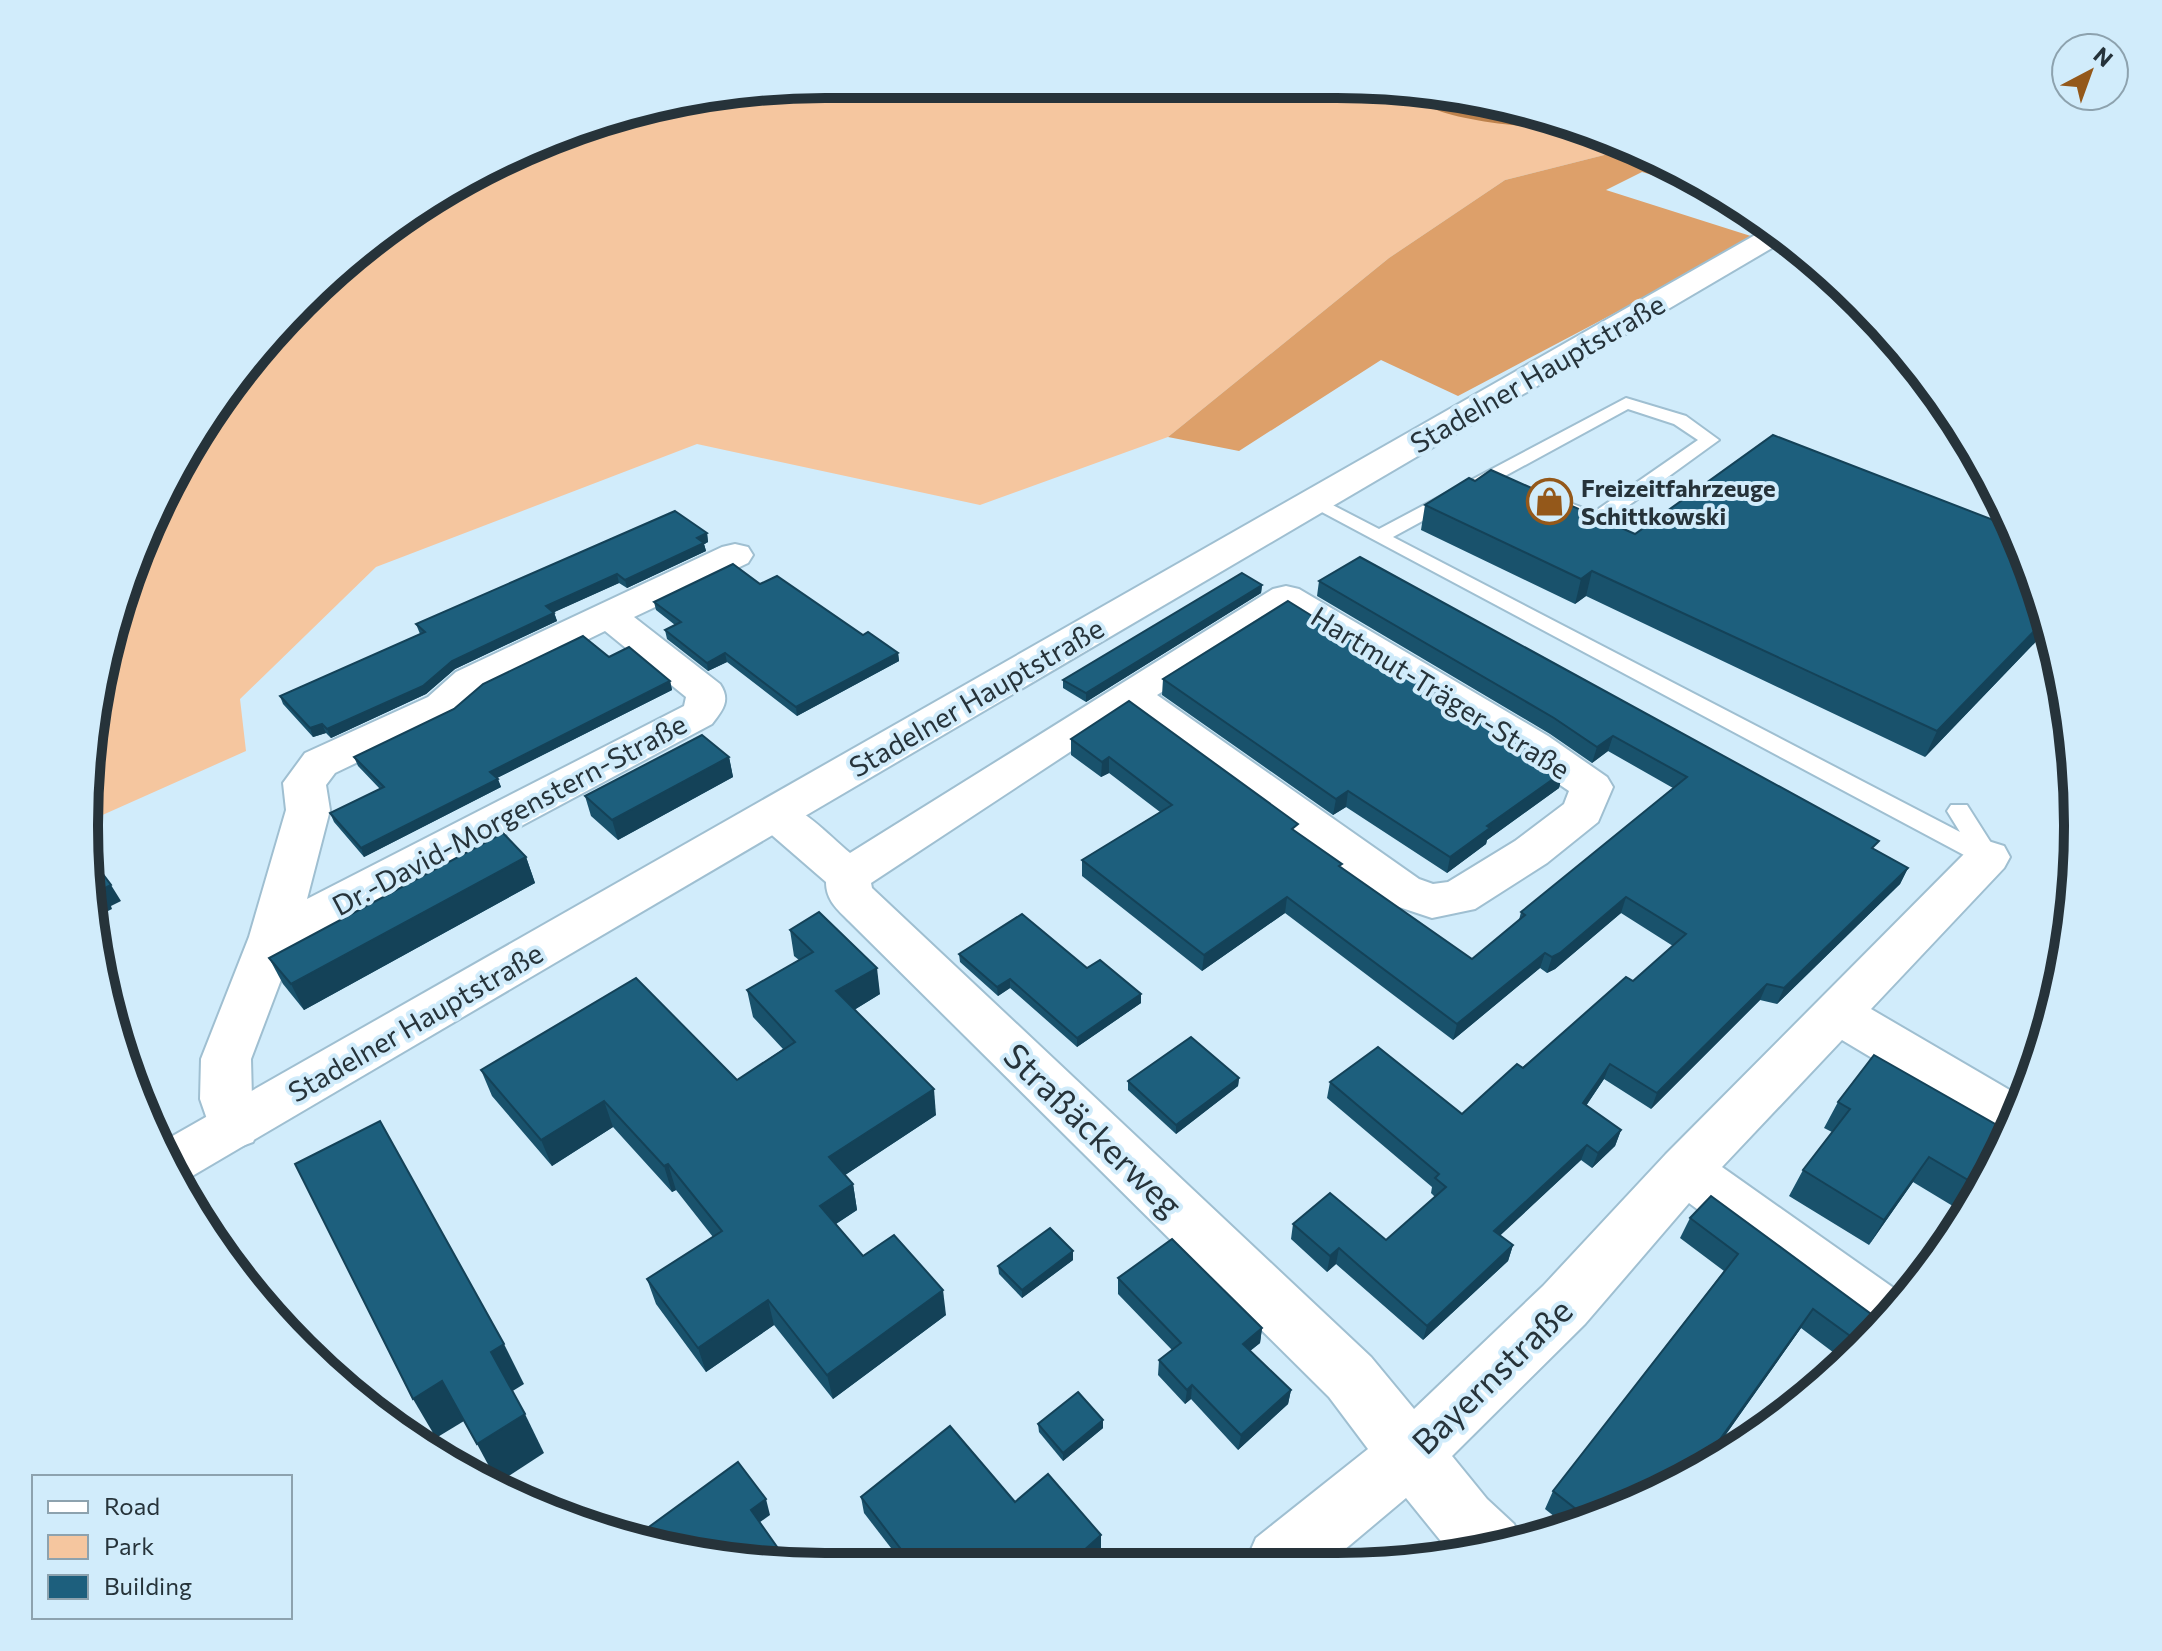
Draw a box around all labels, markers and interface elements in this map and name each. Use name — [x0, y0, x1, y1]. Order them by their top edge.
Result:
north arrow — [2050, 32, 2130, 112]
text: N — [2088, 41, 2119, 72]
street label: Stadelner Hauptstraße — [1404, 286, 1670, 460]
place label: Freizeitfahrzeuge Schittkowski — [1581, 473, 1776, 530]
shop icon: Freizeitfahrzeuge Schittkowski — [1526, 477, 1574, 525]
street label: Hartmut-Träger-Straße — [1305, 598, 1577, 786]
street label: Stadelner Hauptstraße — [843, 610, 1109, 784]
street label: Dr.-David-Morgenstern-Straße — [326, 706, 692, 922]
street label: Stadelner Hauptstraße — [282, 935, 548, 1109]
street label: Straßäckerweg — [996, 1033, 1192, 1225]
street label: Bayernstraße — [1402, 1288, 1580, 1462]
legend — [32, 1475, 292, 1619]
text: Road — [104, 1491, 160, 1520]
text: Park — [104, 1531, 154, 1560]
text: Building — [104, 1571, 192, 1600]

